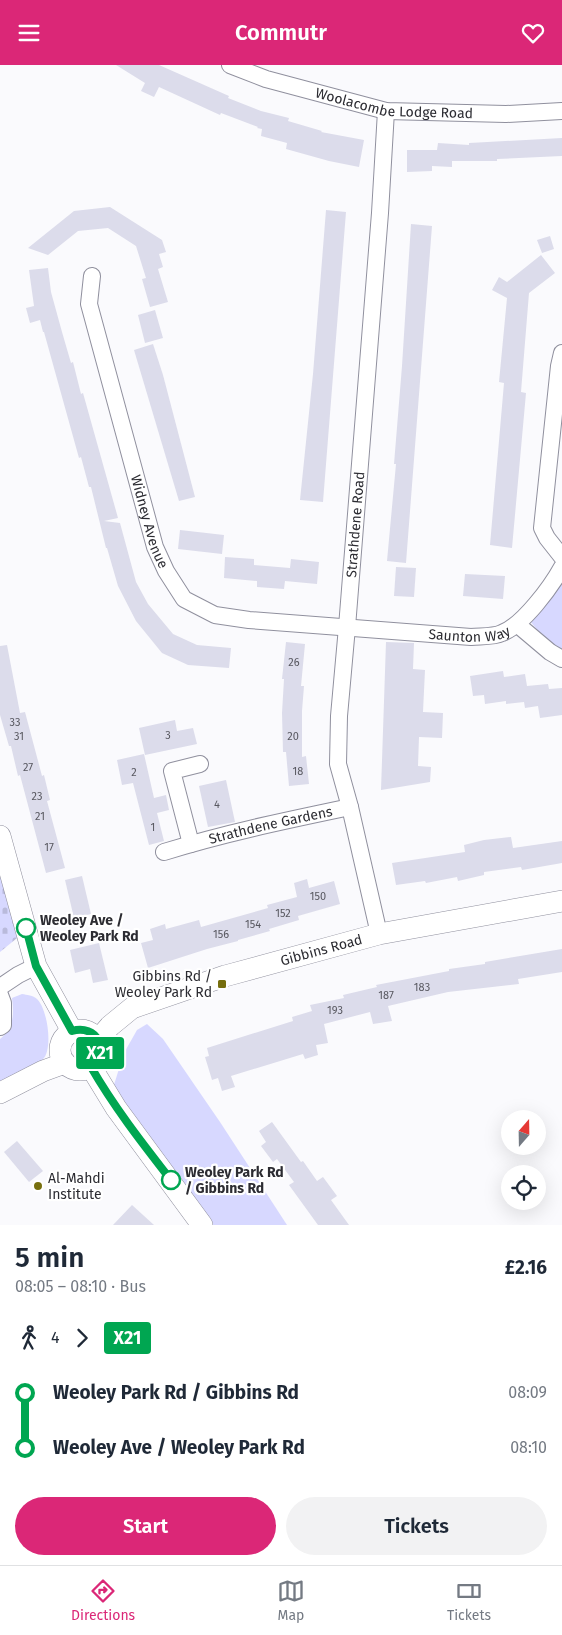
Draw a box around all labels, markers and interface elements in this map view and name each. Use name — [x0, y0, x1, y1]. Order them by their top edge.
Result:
icon: menu — [15, 19, 43, 47]
text: Commutr — [235, 19, 327, 46]
icon: heart — [519, 19, 547, 47]
street label: Woolacombe Lodge Road — [314, 84, 473, 122]
street label: Strathdene Road — [342, 471, 368, 578]
street label: Widney Avenue — [127, 473, 172, 571]
street label: Saunton Way — [428, 622, 513, 646]
house number: 26 — [288, 656, 300, 669]
house number: 33 — [10, 716, 20, 729]
house number: 3 — [165, 729, 171, 742]
house number: 31 — [14, 730, 24, 743]
house number: 20 — [287, 730, 299, 743]
house number: 27 — [23, 761, 33, 774]
house number: 18 — [293, 765, 303, 778]
house number: 2 — [131, 766, 137, 779]
house number: 23 — [32, 790, 42, 803]
house number: 4 — [214, 798, 220, 811]
street label: Strathdene Gardens — [207, 802, 334, 847]
house number: 21 — [35, 810, 45, 823]
house number: 1 — [151, 821, 155, 834]
house number: 17 — [44, 841, 54, 854]
house number: 150 — [310, 890, 326, 903]
house number: 152 — [275, 907, 291, 920]
place label: Weoley Ave / Weoley Park Rd — [40, 912, 139, 945]
marker: Weoley Ave / Weoley Park Rd — [16, 918, 36, 938]
house number: 154 — [245, 918, 261, 931]
house number: 156 — [213, 928, 229, 941]
street label: Gibbins Road — [278, 930, 364, 969]
place label: Gibbins Rd / Weoley Park Rd — [115, 968, 212, 1001]
marker: Gibbins Rd / Weoley Park Rd — [216, 978, 228, 990]
house number: 183 — [414, 981, 430, 994]
house number: 187 — [378, 989, 394, 1002]
house number: 193 — [327, 1004, 343, 1017]
line badge: X21 — [71, 1037, 129, 1069]
text: X21 — [86, 1042, 114, 1064]
north arrow — [501, 1110, 546, 1155]
map controls — [501, 1110, 546, 1210]
place label: Weoley Park Rd / Gibbins Rd — [185, 1164, 284, 1197]
button: locate — [501, 1165, 546, 1210]
place label: Al-Mahdi Institute — [48, 1170, 105, 1203]
marker: Weoley Park Rd / Gibbins Rd — [161, 1170, 181, 1190]
marker: Al-Mahdi Institute — [32, 1180, 44, 1192]
text: 5 min — [15, 1241, 84, 1274]
text: £2.16 — [505, 1256, 547, 1279]
text: 08:05 – 08:10 · Bus — [15, 1277, 146, 1296]
icon: walk — [15, 1324, 43, 1352]
icon: forward — [68, 1324, 96, 1352]
text: X21 — [114, 1327, 141, 1349]
text: 4 — [51, 1328, 60, 1347]
text: Weoley Park Rd / Gibbins Rd — [53, 1381, 299, 1404]
text: 08:09 — [508, 1383, 547, 1402]
text: Weoley Ave / Weoley Park Rd — [53, 1436, 305, 1459]
text: 08:10 — [510, 1438, 547, 1457]
button: Start — [15, 1497, 276, 1555]
button: Tickets — [286, 1497, 547, 1555]
tab: Directions — [71, 1577, 135, 1624]
tab: Map — [277, 1577, 305, 1624]
tab: Tickets — [447, 1577, 491, 1624]

